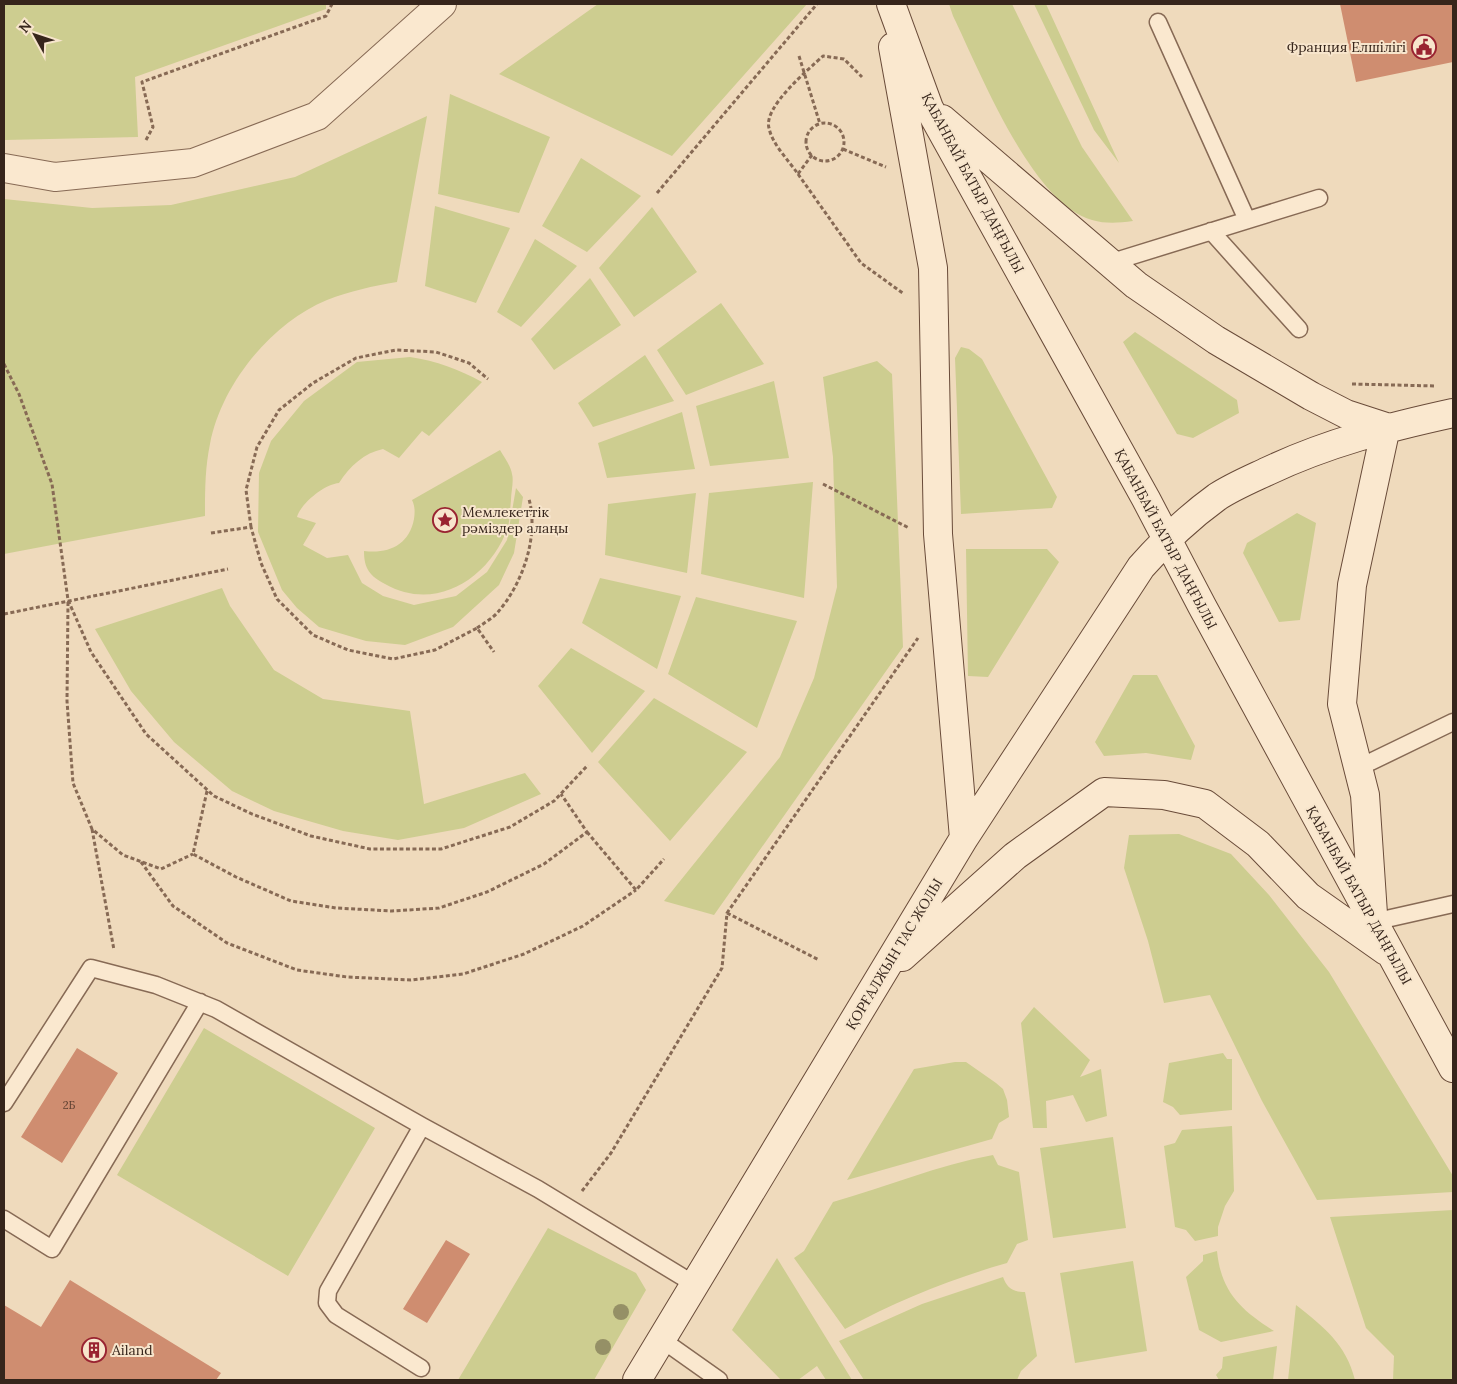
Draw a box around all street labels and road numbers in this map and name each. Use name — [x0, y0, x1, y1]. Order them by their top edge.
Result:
street label: ҚАБАНБАЙ БАТЫР ДАҢҒЫЛЫ — [918, 90, 1028, 276]
street label: ҚАБАНБАЙ БАТЫР ДАҢҒЫЛЫ — [1111, 446, 1221, 632]
street label: ҚАБАНБАЙ БАТЫР ДАҢҒЫЛЫ — [1302, 802, 1416, 988]
street label: ҚОРҒАЛЖЫН ТАС ЖОЛЫ — [842, 875, 946, 1033]

